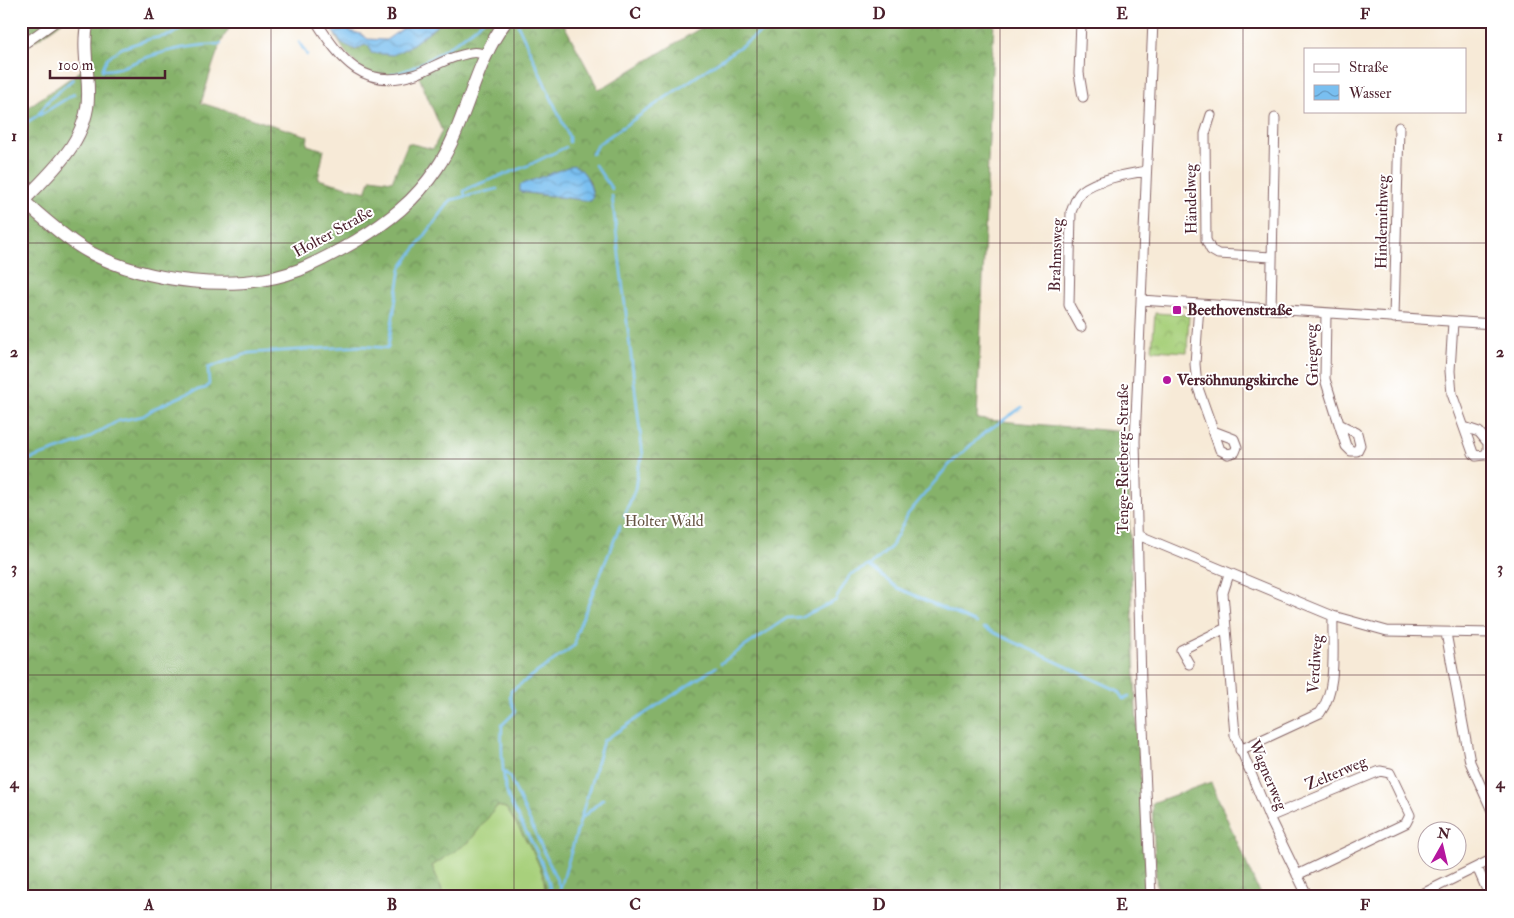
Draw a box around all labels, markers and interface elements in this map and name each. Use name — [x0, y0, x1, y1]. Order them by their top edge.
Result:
text: A — [143, 4, 155, 24]
text: B — [387, 4, 397, 24]
text: C — [629, 4, 641, 24]
text: D — [872, 4, 886, 24]
text: E — [1116, 4, 1128, 24]
text: F — [1360, 4, 1370, 24]
scale bar — [50, 48, 165, 80]
legend — [1304, 48, 1466, 112]
text: 100 m — [58, 56, 94, 75]
text: Straße — [1349, 58, 1388, 77]
text: Wasser — [1348, 84, 1392, 103]
text: 1 — [11, 126, 17, 146]
text: 1 — [1497, 126, 1503, 146]
street label: Händelweg — [1180, 162, 1202, 235]
street label: Hindemithweg — [1371, 174, 1393, 269]
street label: Holter Straße — [290, 202, 376, 262]
street label: Brahmsweg — [1045, 217, 1067, 292]
place label: Beethovenstraße — [1187, 300, 1293, 320]
marker: Beethovenstraße — [1171, 304, 1183, 316]
street label: Griegweg — [1301, 322, 1323, 387]
text: 2 — [10, 342, 18, 362]
text: 2 — [1496, 342, 1504, 362]
place label: Versöhnungskirche — [1176, 370, 1299, 391]
marker: Versöhnungskirche — [1161, 374, 1173, 386]
street label: Tenge-Rietberg-Straße — [1113, 383, 1133, 534]
park label: Holter Wald — [624, 511, 704, 531]
text: 3 — [11, 558, 17, 578]
text: 3 — [1497, 558, 1503, 578]
street label: Verdiweg — [1303, 633, 1327, 694]
street label: Wagnerweg — [1244, 736, 1292, 814]
street label: Zelterweg — [1302, 751, 1371, 795]
text: 4 — [9, 773, 20, 793]
text: 4 — [1495, 773, 1506, 793]
north arrow — [1416, 820, 1466, 870]
text: N — [1435, 824, 1452, 843]
text: A — [143, 895, 155, 915]
text: B — [387, 895, 397, 915]
text: C — [629, 895, 641, 915]
text: D — [872, 895, 886, 915]
text: E — [1116, 895, 1128, 915]
text: F — [1360, 895, 1370, 915]

